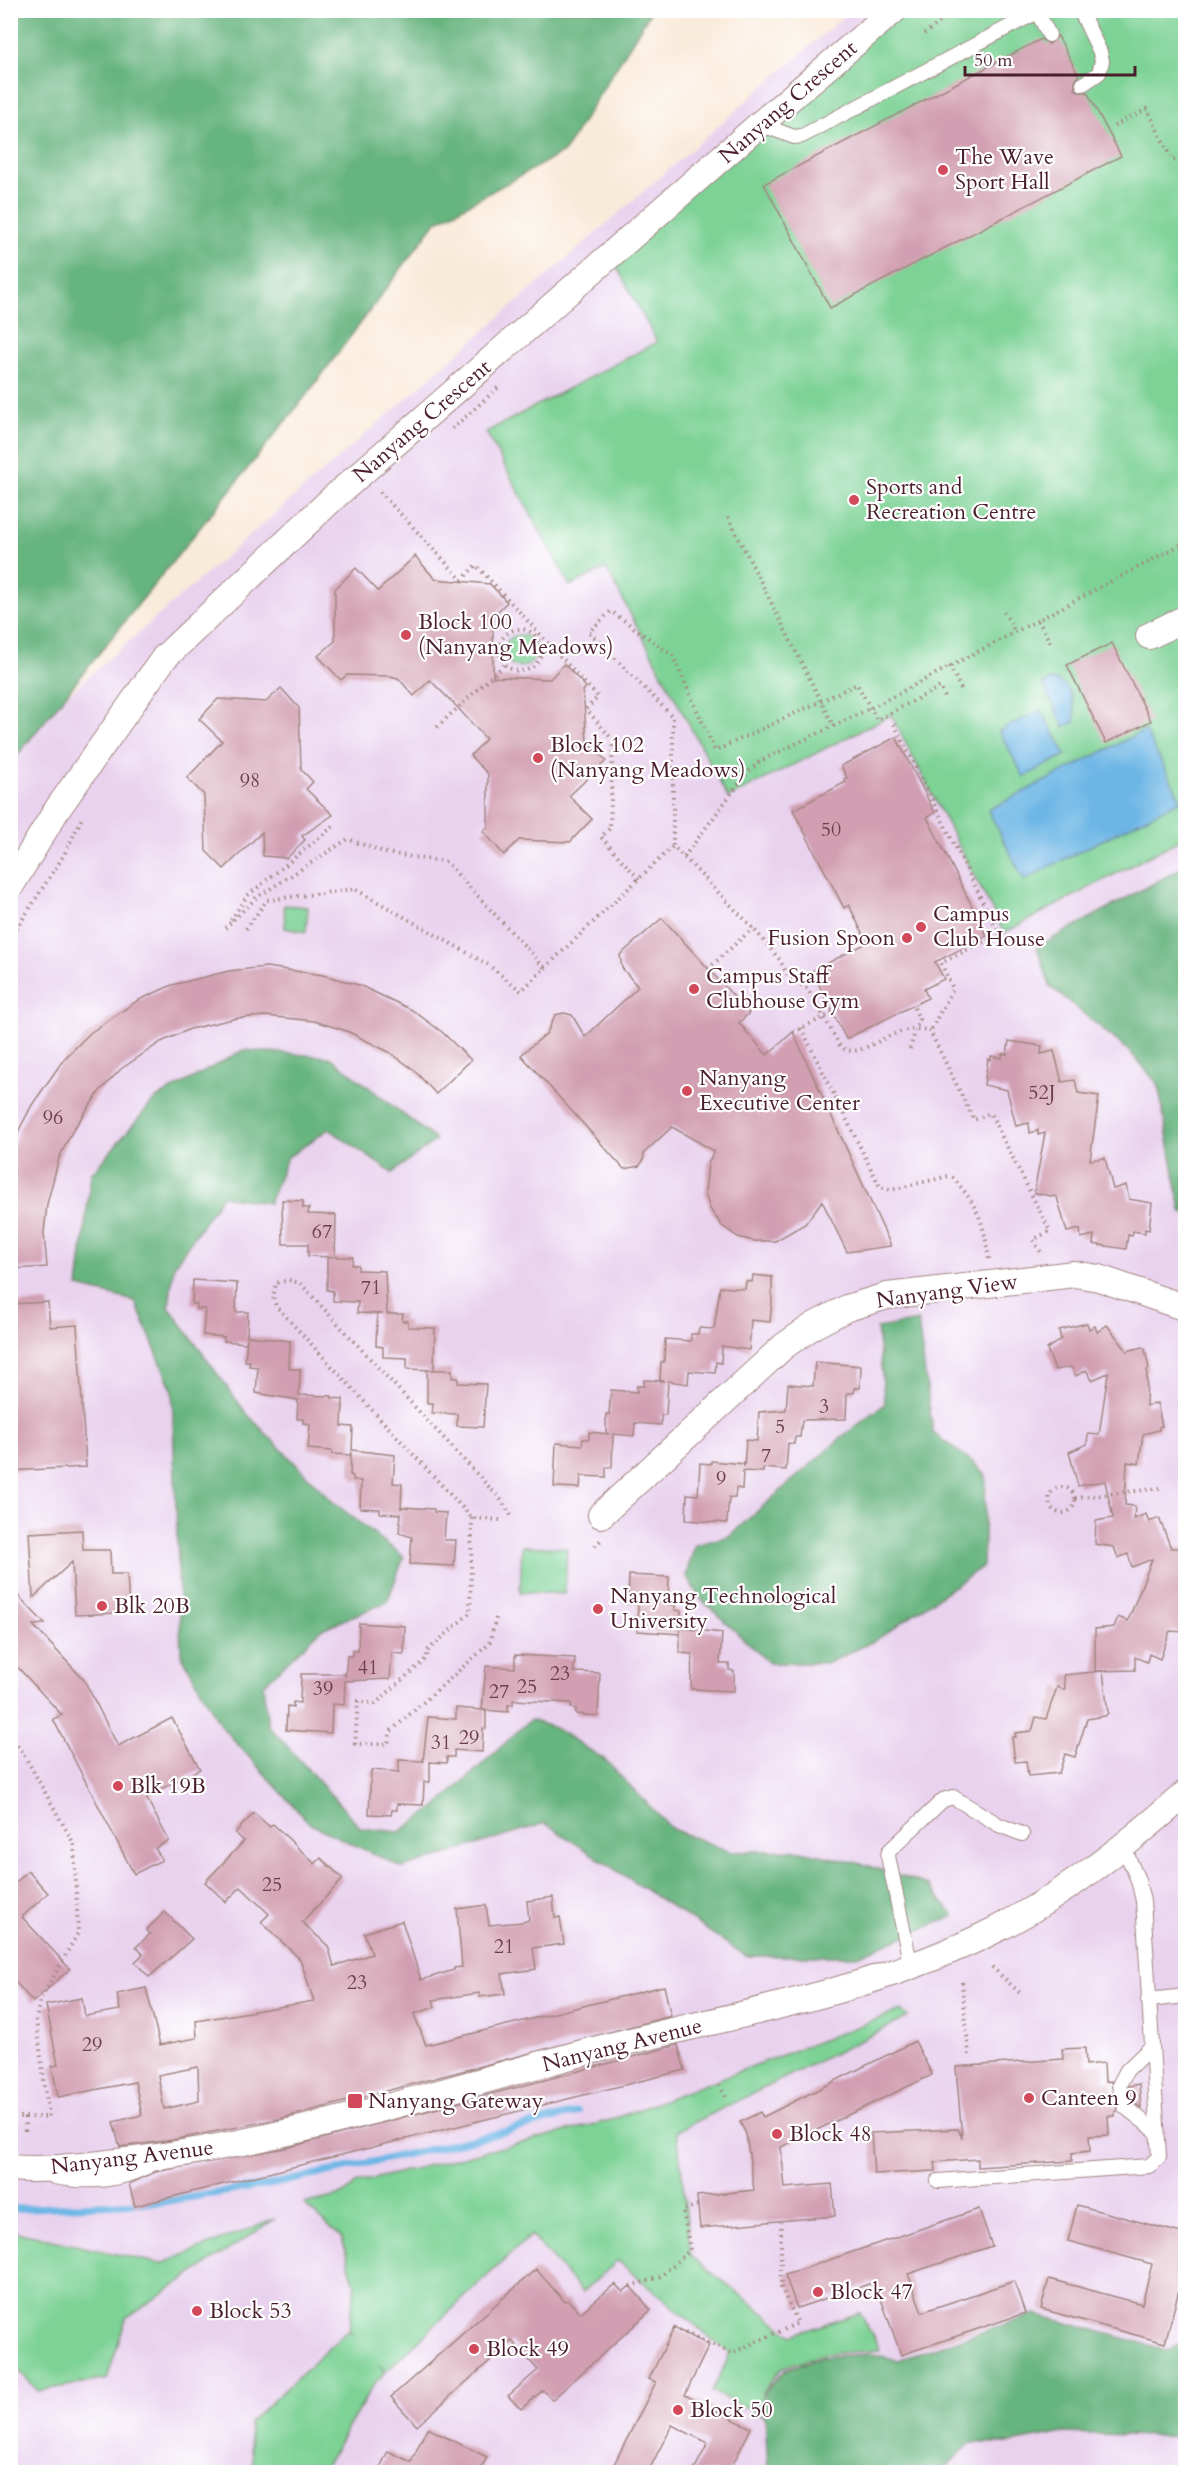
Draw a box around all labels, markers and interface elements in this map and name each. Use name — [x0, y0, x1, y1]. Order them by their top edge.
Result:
street label: Nanyang Crescent — [712, 33, 864, 171]
scale bar — [965, 39, 1134, 77]
text: 50 m — [974, 48, 1013, 73]
place label: The Wave Sport Hall — [955, 142, 1054, 197]
marker: The Wave Sport Hall — [936, 163, 950, 177]
street label: Nanyang Crescent — [346, 352, 498, 490]
place label: Sports and Recreation Centre — [866, 472, 1037, 527]
marker: Sports and Recreation Centre — [847, 493, 861, 507]
place label: Block 100 (Nanyang Meadows) — [418, 607, 613, 662]
marker: Block 100 (Nanyang Meadows) — [399, 628, 413, 642]
place label: Block 102 (Nanyang Meadows) — [550, 730, 745, 785]
marker: Block 102 (Nanyang Meadows) — [531, 751, 545, 765]
house number: 98 — [240, 767, 260, 794]
house number: 50 — [821, 816, 841, 843]
place label: Campus Club House — [933, 899, 1045, 954]
marker: Campus Club House — [914, 920, 928, 934]
place label: Fusion Spoon — [768, 923, 895, 953]
marker: Fusion Spoon — [900, 931, 914, 945]
place label: Campus Staff Clubhouse Gym — [706, 961, 860, 1016]
marker: Campus Staff Clubhouse Gym — [687, 982, 701, 996]
place label: Nanyang Executive Center — [699, 1063, 861, 1118]
house number: 52J — [1028, 1079, 1056, 1106]
marker: Nanyang Executive Center — [680, 1084, 694, 1098]
house number: 96 — [43, 1104, 63, 1131]
house number: 67 — [312, 1218, 332, 1245]
street label: Nanyang View — [874, 1266, 1020, 1316]
house number: 71 — [361, 1274, 381, 1301]
house number: 3 — [819, 1393, 829, 1420]
house number: 5 — [775, 1413, 785, 1440]
house number: 7 — [761, 1442, 771, 1469]
house number: 9 — [716, 1465, 726, 1492]
place label: Nanyang Technological University — [610, 1581, 837, 1636]
place label: Blk 20B — [114, 1591, 190, 1621]
marker: Blk 20B — [95, 1599, 109, 1613]
marker: Nanyang Technological University — [591, 1602, 605, 1616]
house number: 41 — [358, 1654, 378, 1681]
house number: 23 — [550, 1660, 570, 1687]
house number: 25 — [517, 1673, 537, 1700]
house number: 39 — [313, 1675, 333, 1702]
house number: 27 — [489, 1678, 509, 1705]
house number: 29 — [459, 1724, 479, 1751]
house number: 31 — [431, 1729, 451, 1756]
place label: Blk 19B — [130, 1771, 206, 1801]
marker: Blk 19B — [111, 1779, 125, 1793]
house number: 25 — [262, 1871, 282, 1898]
house number: 21 — [494, 1933, 514, 1960]
house number: 23 — [347, 1969, 367, 1996]
street label: Nanyang Avenue — [539, 2011, 705, 2079]
house number: 29 — [82, 2031, 102, 2058]
place label: Canteen 9 — [1041, 2083, 1136, 2113]
place label: Nanyang Gateway — [368, 2086, 544, 2116]
marker: Canteen 9 — [1022, 2091, 1036, 2105]
marker: Nanyang Gateway — [346, 2092, 364, 2110]
place label: Block 48 — [789, 2119, 872, 2149]
marker: Block 48 — [770, 2127, 784, 2141]
street label: Nanyang Avenue — [49, 2132, 215, 2182]
place label: Block 47 — [830, 2277, 913, 2307]
marker: Block 47 — [811, 2285, 825, 2299]
place label: Block 53 — [209, 2296, 292, 2326]
marker: Block 53 — [190, 2304, 204, 2318]
place label: Block 49 — [486, 2334, 569, 2364]
marker: Block 49 — [467, 2342, 481, 2356]
place label: Block 50 — [690, 2395, 773, 2425]
marker: Block 50 — [671, 2403, 685, 2417]

